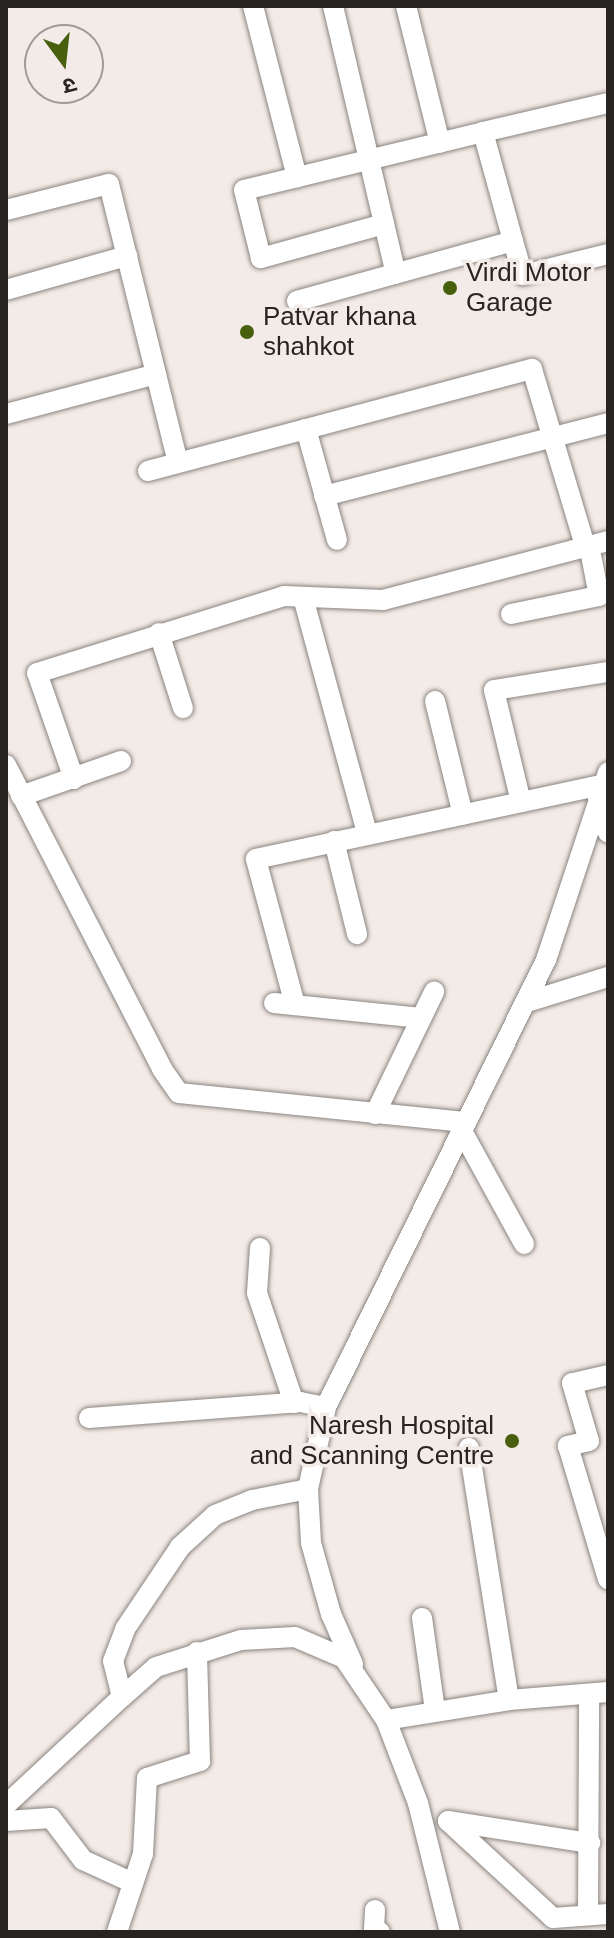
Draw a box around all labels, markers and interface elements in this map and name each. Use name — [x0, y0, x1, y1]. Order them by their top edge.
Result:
north arrow — [24, 24, 104, 104]
text: उ — [60, 72, 79, 99]
place label: Virdi Motor Garage — [466, 257, 591, 318]
marker: Virdi Motor Garage — [441, 279, 459, 297]
place label: Patvar khana shahkot — [263, 301, 416, 362]
marker: Patvar khana shahkot — [238, 323, 256, 341]
place label: Naresh Hospital and Scanning Centre — [250, 1410, 494, 1472]
marker: Naresh Hospital and Scanning Centre — [501, 1430, 523, 1452]

